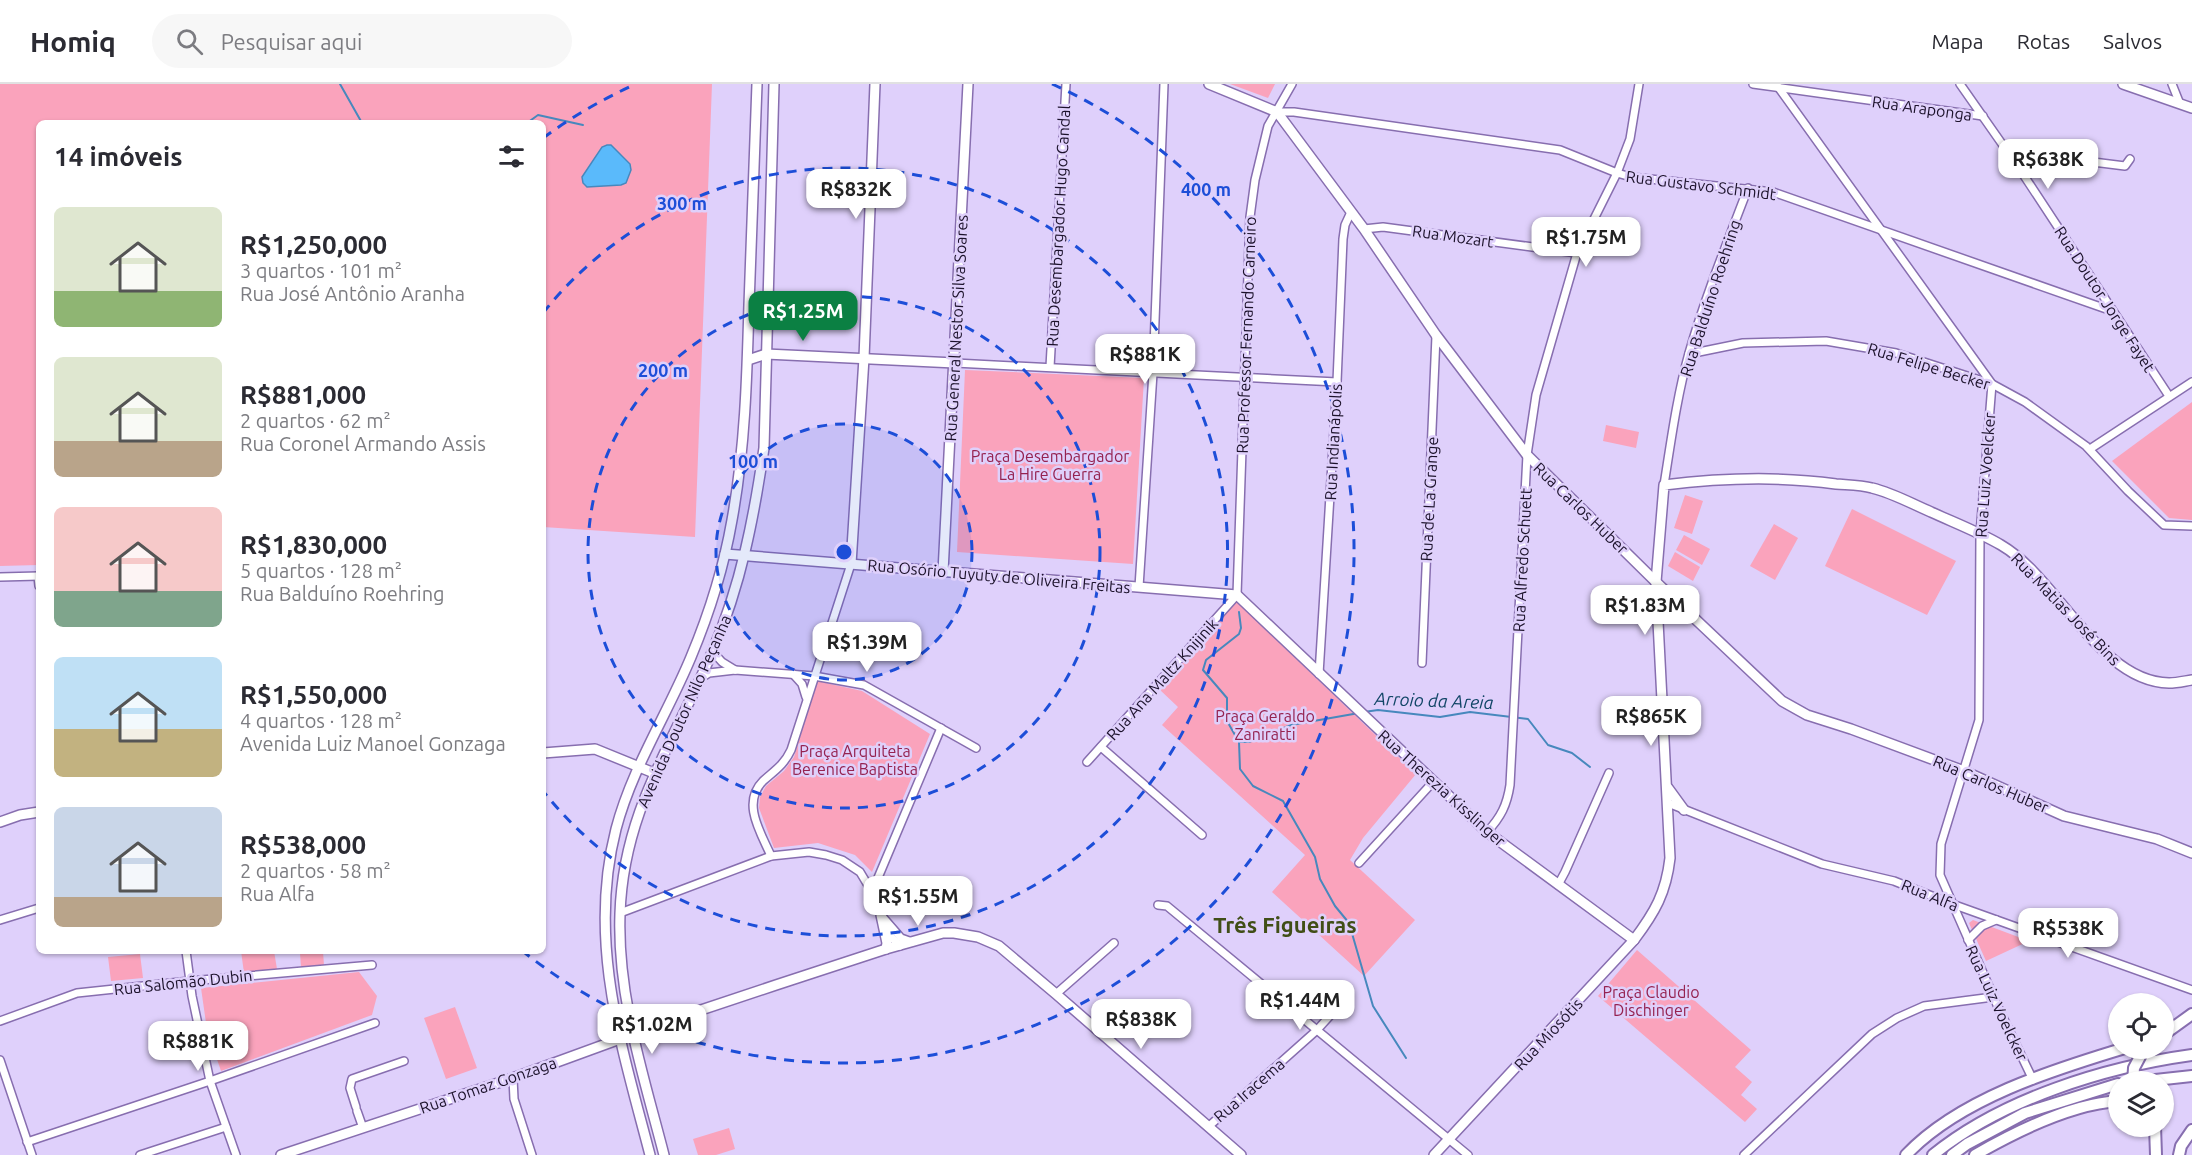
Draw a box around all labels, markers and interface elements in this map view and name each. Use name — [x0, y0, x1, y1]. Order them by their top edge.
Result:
search box — [152, 14, 572, 68]
icon: search — [173, 25, 206, 58]
text: Homiq — [30, 26, 116, 57]
text: Pesquisar aqui — [221, 29, 362, 54]
text: Mapa — [1932, 29, 1984, 53]
text: Rotas — [2017, 29, 2070, 53]
text: Salvos — [2103, 29, 2162, 53]
street label: Rua Araponga — [1871, 92, 1973, 124]
street label: Rua Desembargador Hugo Candal — [1043, 105, 1073, 347]
pin: R$638K — [1999, 139, 2097, 190]
icon: filters — [495, 140, 528, 173]
text: 14 imóveis — [54, 142, 183, 171]
text: R$638K — [2012, 147, 2084, 170]
street label: Rua Gustavo Schmidt — [1625, 167, 1778, 203]
pin: R$832K — [807, 169, 905, 220]
text: R$832K — [820, 177, 892, 200]
text: 400 m — [1181, 179, 1231, 199]
text: 300 m — [657, 193, 707, 213]
street label: Rua General Nestor Silva Soares — [941, 214, 971, 442]
street label: Rua Professor Fernando Carneiro — [1233, 216, 1259, 454]
pin: R$1.75M — [1531, 217, 1641, 268]
street label: Rua Balduíno Roehring — [1676, 217, 1744, 379]
street label: Rua Mozart — [1411, 221, 1496, 251]
street label: Rua Doutor Jorge Fayet — [2051, 223, 2159, 376]
text: R$1.75M — [1546, 225, 1626, 248]
text: R$1,250,000 — [240, 230, 387, 259]
icon: home — [102, 231, 174, 303]
text: 3 quartos · 101 m² — [240, 259, 402, 282]
text: Rua José Antônio Aranha — [240, 282, 465, 305]
pin: R$1.25M — [748, 291, 858, 342]
text: R$1.25M — [763, 299, 843, 322]
pin: R$881K — [1096, 334, 1194, 385]
street label: Rua Felipe Becker — [1866, 339, 1992, 393]
text: R$881K — [1109, 342, 1181, 365]
text: 200 m — [638, 360, 688, 380]
text: R$881,000 — [240, 380, 366, 409]
icon: home — [102, 381, 174, 453]
street label: Rua Indianápolis — [1321, 383, 1345, 501]
text: 2 quartos · 62 m² — [240, 409, 391, 432]
street label: Rua Luiz Voelcker — [1972, 412, 1998, 538]
text: Rua Coronel Armando Assis — [240, 432, 486, 455]
street label: Rua de La Grange — [1417, 436, 1441, 562]
park label: Praça Desembargador La Hire Guerra — [971, 447, 1129, 483]
text: 100 m — [728, 451, 778, 471]
street label: Rua Carlos Huber — [1530, 459, 1632, 557]
street label: Rua Alfredo Schuett — [1509, 487, 1535, 633]
text: R$1,830,000 — [240, 530, 387, 559]
icon: home — [102, 531, 174, 603]
centre of rings — [834, 542, 854, 562]
street label: Rua Matias José Bins — [2008, 549, 2124, 669]
street label: Rua Osório Tuyuty de Oliveira Freitas — [867, 556, 1131, 596]
text: 5 quartos · 128 m² — [240, 559, 402, 582]
text: Rua Balduíno Roehring — [240, 582, 445, 605]
pin: R$1.83M — [1590, 585, 1700, 636]
text: R$1.83M — [1605, 593, 1685, 616]
street label: Avenida Doutor Nilo Peçanha — [633, 612, 735, 810]
street label: Rua Ana Maltz Knijinik — [1103, 614, 1221, 744]
pin: R$1.39M — [812, 622, 922, 673]
text: R$1.39M — [827, 630, 907, 653]
text: R$1,550,000 — [240, 680, 387, 709]
icon: home — [102, 681, 174, 753]
water label: Arroio da Areia — [1373, 688, 1494, 712]
pin: R$865K — [1602, 696, 1700, 747]
text: R$865K — [1615, 704, 1687, 727]
park label: Praça Geraldo Zaniratti — [1215, 707, 1315, 743]
text: 4 quartos · 128 m² — [240, 709, 402, 732]
street label: Rua Therezia Kisslinger — [1375, 726, 1509, 850]
text: Avenida Luiz Manoel Gonzaga — [240, 732, 506, 755]
park label: Praça Arquiteta Berenice Baptista — [792, 742, 918, 778]
street label: Rua Carlos Huber — [1930, 752, 2052, 816]
text: R$538,000 — [240, 830, 366, 859]
icon: home — [102, 831, 174, 903]
text: 2 quartos · 58 m² — [240, 859, 391, 882]
street label: Rua Alfa — [1899, 875, 1961, 915]
pin: R$1.55M — [863, 876, 973, 927]
text: Rua Alfa — [240, 882, 315, 905]
text: R$1.55M — [878, 884, 958, 907]
pin: R$538K — [2019, 908, 2117, 959]
district label: Três Figueiras — [1213, 912, 1357, 937]
text: R$538K — [2032, 916, 2104, 939]
street label: Rua Luiz Voelcker — [1962, 942, 2032, 1064]
street label: Rua Salomão Dubin — [113, 966, 253, 998]
pin: R$1.44M — [1245, 980, 1355, 1031]
park label: Praça Claudio Dischinger — [1602, 983, 1700, 1019]
text: R$1.44M — [1260, 988, 1340, 1011]
map controls — [2108, 993, 2174, 1137]
button: locate — [2108, 993, 2174, 1059]
street label: Rua Miosótis — [1510, 994, 1586, 1074]
pin: R$838K — [1092, 999, 1190, 1050]
pin: R$1.02M — [597, 1004, 707, 1055]
text: R$838K — [1105, 1007, 1177, 1030]
text: R$1.02M — [612, 1012, 692, 1035]
pin: R$881K — [149, 1021, 247, 1072]
text: R$881K — [162, 1029, 234, 1052]
street label: Rua Tomaz Gonzaga — [417, 1053, 559, 1117]
street label: Rua Iracema — [1210, 1054, 1288, 1126]
button: layers — [2108, 1071, 2174, 1137]

